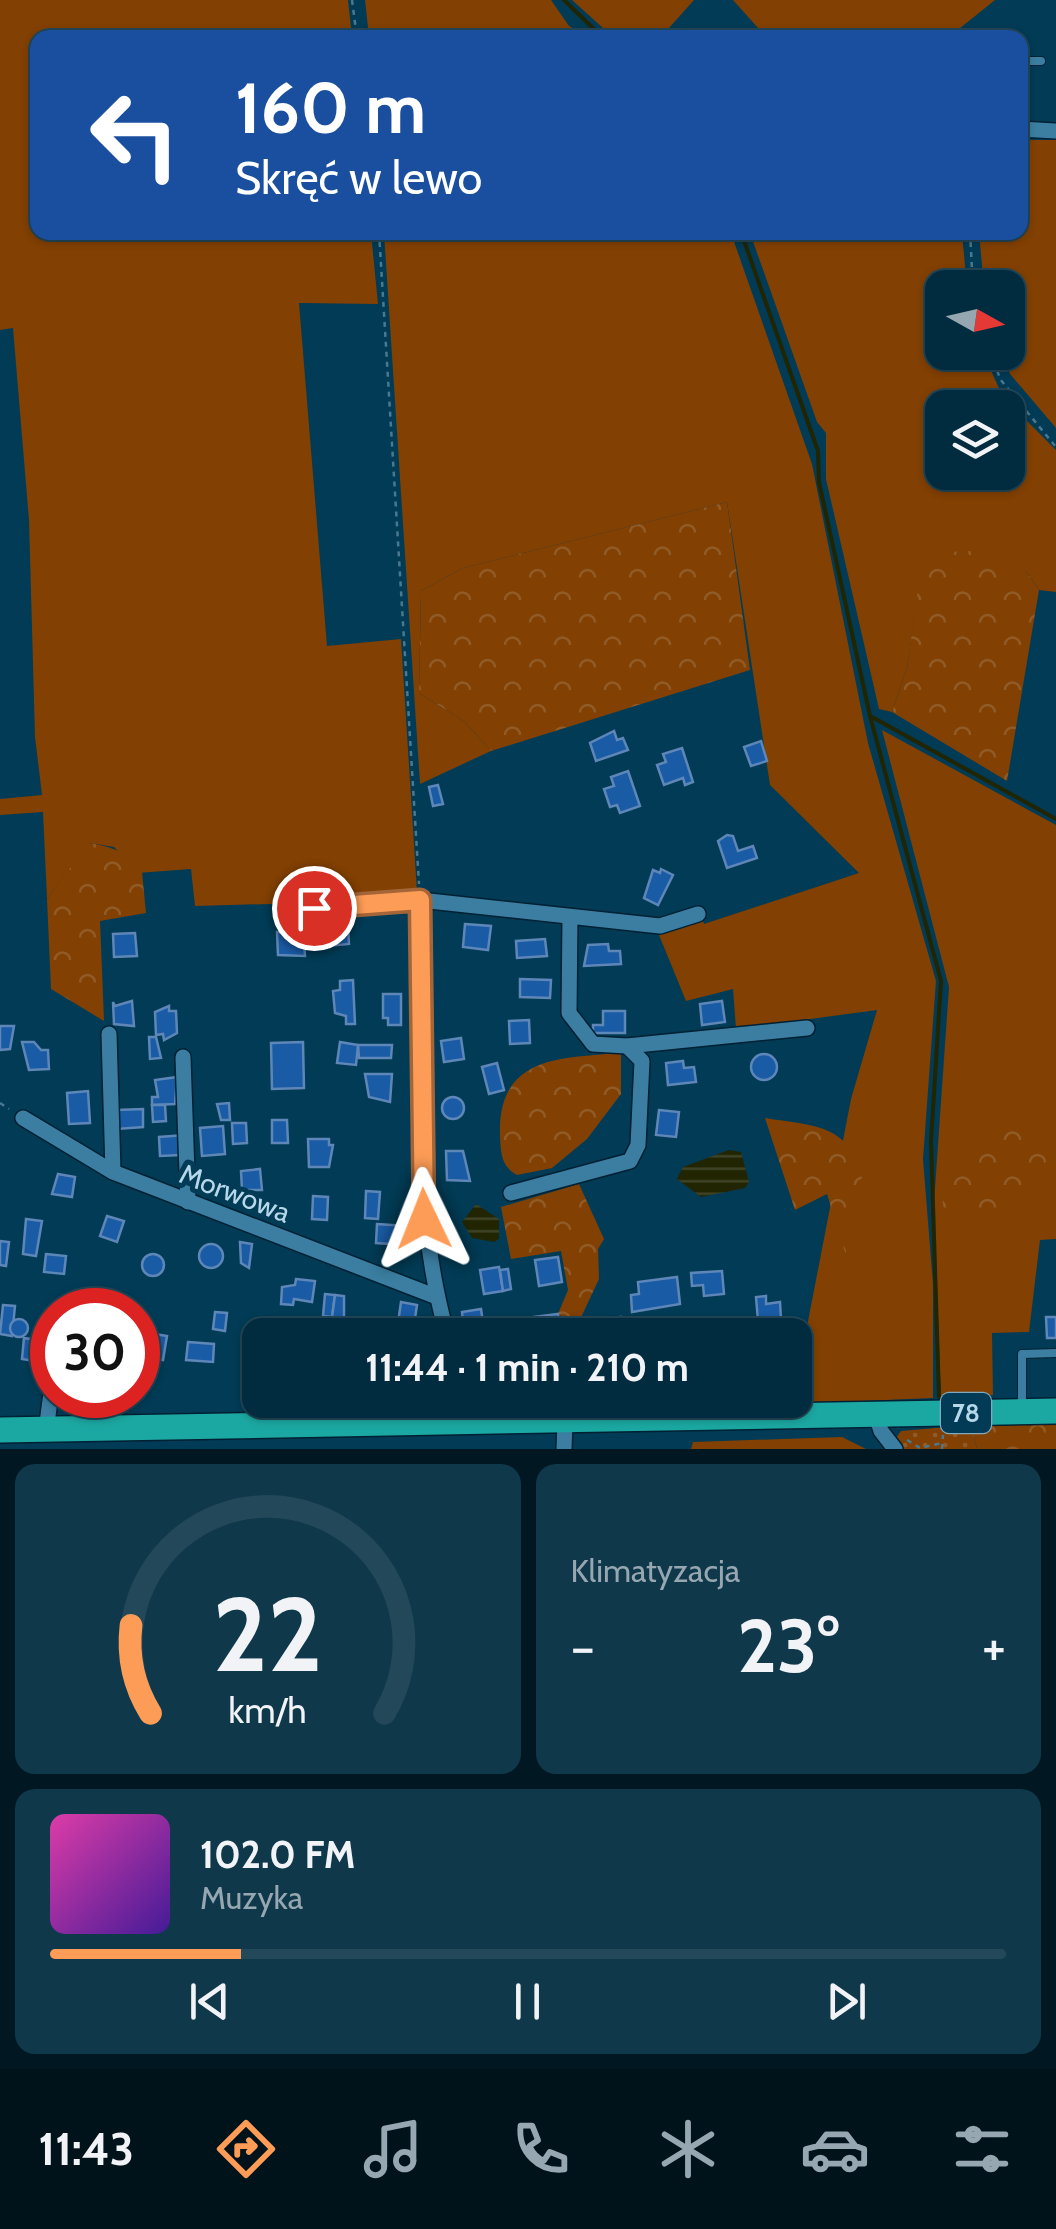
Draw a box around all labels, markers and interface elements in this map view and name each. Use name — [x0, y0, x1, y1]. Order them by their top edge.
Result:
text: 160 m — [235, 65, 426, 151]
icon: left — [70, 70, 200, 200]
text: Skręć w lewo — [235, 151, 482, 205]
north arrow — [925, 270, 1025, 370]
map controls — [925, 270, 1025, 490]
button: layers — [925, 390, 1025, 490]
pin — [272, 866, 357, 951]
icon: arrive — [287, 881, 342, 936]
street label: Morwowa — [175, 1156, 296, 1230]
position arrow — [372, 1167, 476, 1271]
speed limit sign: 30 — [30, 1288, 160, 1418]
text: 11:44 · 1 min · 210 m — [365, 1344, 689, 1391]
road number: 78 — [941, 1393, 991, 1433]
text: Klimatyzacja — [571, 1551, 740, 1590]
text: 22 — [213, 1571, 323, 1697]
text: 23° — [737, 1600, 839, 1691]
text: − — [571, 1613, 595, 1680]
text: + — [982, 1613, 1006, 1680]
text: km/h — [229, 1689, 307, 1732]
text: 102.0 FM — [200, 1831, 355, 1878]
text: Muzyka — [200, 1878, 303, 1917]
icon: previous — [182, 1974, 237, 2029]
icon: pause — [500, 1974, 555, 2029]
icon: next — [819, 1974, 874, 2029]
icon: directions — [211, 2114, 281, 2184]
icon: music — [358, 2114, 428, 2184]
icon: phone — [506, 2114, 576, 2184]
icon: climate — [653, 2114, 723, 2184]
icon: car — [800, 2114, 870, 2184]
icon: filters — [947, 2114, 1017, 2184]
text: 11:43 — [39, 2122, 134, 2176]

